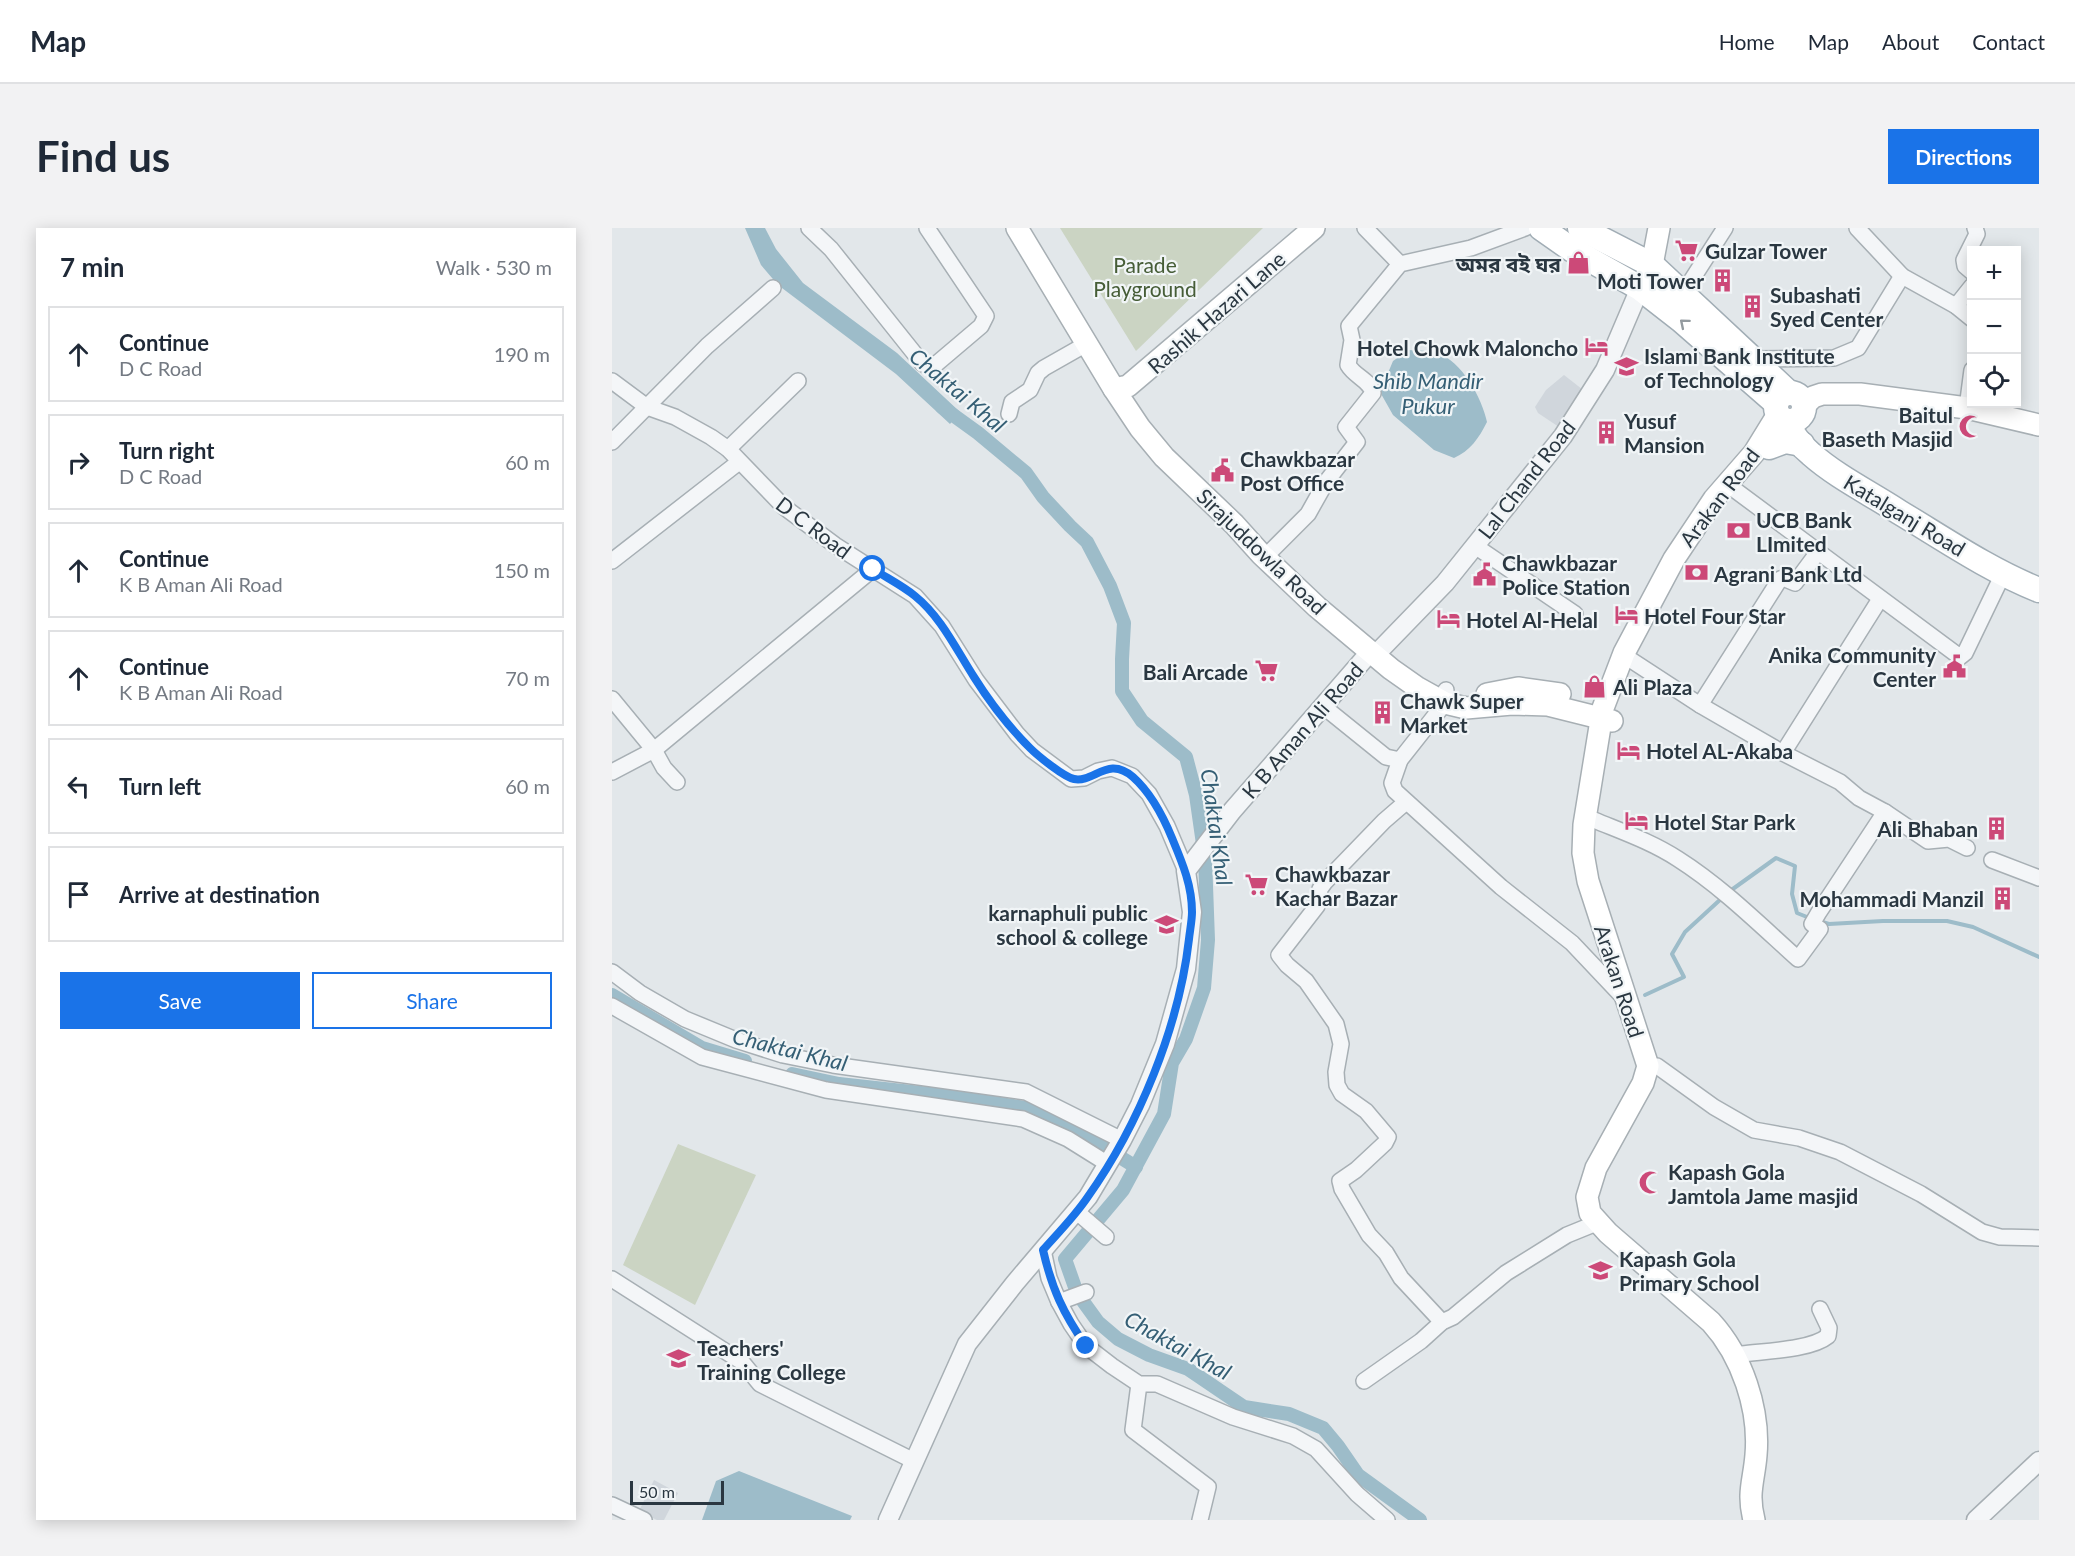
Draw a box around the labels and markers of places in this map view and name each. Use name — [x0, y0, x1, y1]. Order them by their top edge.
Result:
supermarket icon: Gulzar Tower — [1674, 237, 1700, 263]
place label: Gulzar Tower — [1705, 238, 1827, 263]
shop icon: অমর বই ঘর — [1566, 250, 1592, 276]
place label: অমর বই ঘর — [1455, 251, 1561, 276]
building icon: Moti Tower — [1709, 267, 1735, 293]
place label: Moti Tower — [1597, 268, 1704, 293]
place label: Subashati Syed Center — [1770, 282, 1883, 331]
building icon: Subashati Syed Center — [1739, 293, 1765, 319]
hotel icon: Hotel Chowk Maloncho — [1583, 334, 1609, 360]
place label: Hotel Chowk Maloncho — [1357, 335, 1578, 360]
place label: Islami Bank Institute of Technology — [1644, 343, 1835, 392]
school or university icon: Islami Bank Institute of Technology — [1613, 354, 1639, 380]
place label: Baitul Baseth Masjid — [1822, 402, 1953, 451]
place label: Yusuf Mansion — [1623, 408, 1705, 457]
mosque icon: Baitul Baseth Masjid — [1958, 413, 1984, 439]
building icon: Yusuf Mansion — [1593, 419, 1619, 445]
place label: Chawkbazar Post Office — [1240, 446, 1355, 495]
public building icon: Chawkbazar Post Office — [1209, 457, 1235, 483]
place label: UCB Bank LImited — [1756, 507, 1853, 556]
bank icon: UCB Bank LImited — [1725, 518, 1751, 544]
place label: Chawkbazar Police Station — [1502, 550, 1630, 599]
bank icon: Agrani Bank Ltd — [1683, 560, 1709, 586]
public building icon: Chawkbazar Police Station — [1471, 561, 1497, 587]
place label: Agrani Bank Ltd — [1713, 561, 1863, 586]
hotel icon: Hotel Four Star — [1613, 602, 1639, 628]
place label: Hotel Four Star — [1644, 603, 1786, 628]
hotel icon: Hotel Al-Helal — [1435, 606, 1461, 632]
place label: Hotel Al-Helal — [1466, 607, 1598, 632]
place label: Anika Community Center — [1767, 642, 1937, 691]
public building icon: Anika Community Center — [1941, 653, 1967, 679]
supermarket icon: Bali Arcade — [1253, 658, 1279, 684]
place label: Bali Arcade — [1143, 659, 1248, 684]
shop icon: Ali Plaza — [1582, 673, 1608, 699]
place label: Ali Plaza — [1612, 674, 1692, 699]
place label: Chawk Super Market — [1400, 688, 1524, 737]
building icon: Chawk Super Market — [1369, 699, 1395, 725]
hotel icon: Hotel AL-Akaba — [1615, 737, 1641, 763]
place label: Hotel AL-Akaba — [1646, 738, 1793, 763]
hotel icon: Hotel Star Park — [1623, 808, 1649, 834]
place label: Hotel Star Park — [1654, 809, 1796, 834]
building icon: Ali Bhaban — [1983, 815, 2009, 841]
place label: Ali Bhaban — [1876, 816, 1978, 841]
place label: Chawkbazar Kachar Bazar — [1275, 861, 1398, 910]
supermarket icon: Chawkbazar Kachar Bazar — [1244, 872, 1270, 898]
building icon: Mohammadi Manzil — [1989, 885, 2015, 911]
place label: Mohammadi Manzil — [1799, 886, 1984, 911]
place label: karnaphuli public school & college — [988, 900, 1148, 949]
school or university icon: karnaphuli public school & college — [1153, 911, 1179, 937]
place label: Kapash Gola Jamtola Jame masjid — [1668, 1159, 1858, 1208]
mosque icon: Kapash Gola Jamtola Jame masjid — [1637, 1170, 1663, 1196]
place label: Kapash Gola Primary School — [1619, 1246, 1760, 1295]
school or university icon: Kapash Gola Primary School — [1588, 1257, 1614, 1283]
place label: Teachers' Training College — [697, 1335, 846, 1384]
school or university icon: Teachers' Training College — [666, 1346, 692, 1372]

